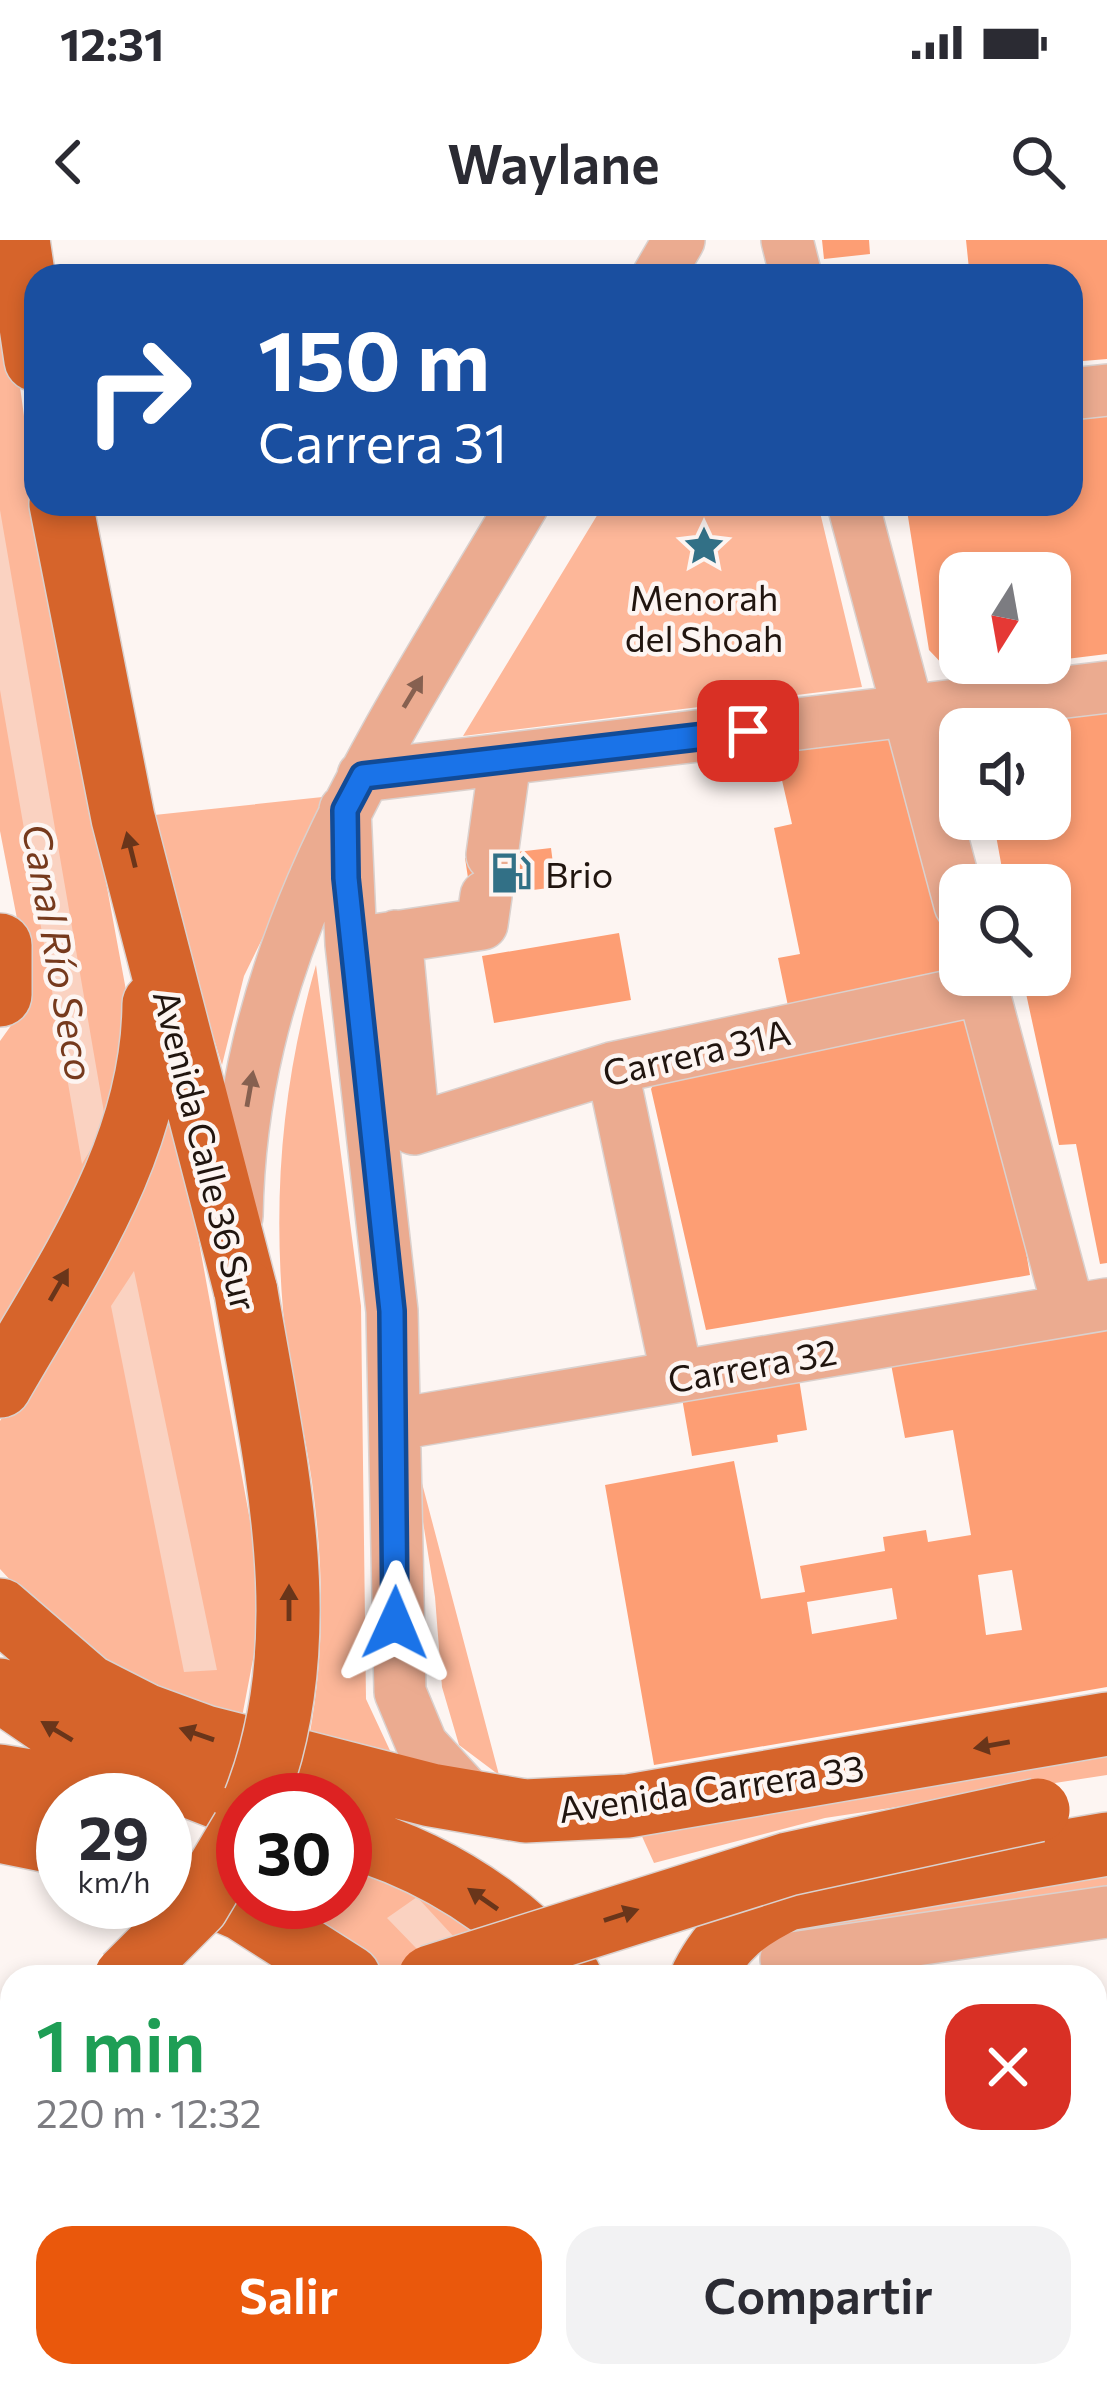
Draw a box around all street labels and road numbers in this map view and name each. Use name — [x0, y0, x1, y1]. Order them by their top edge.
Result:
street label: Avenida Calle 36 Sur — [146, 985, 268, 1315]
street label: Carrera 31A — [598, 1008, 794, 1094]
street label: Carrera 32 — [664, 1328, 840, 1400]
street label: Avenida Carrera 33 — [555, 1744, 867, 1830]

